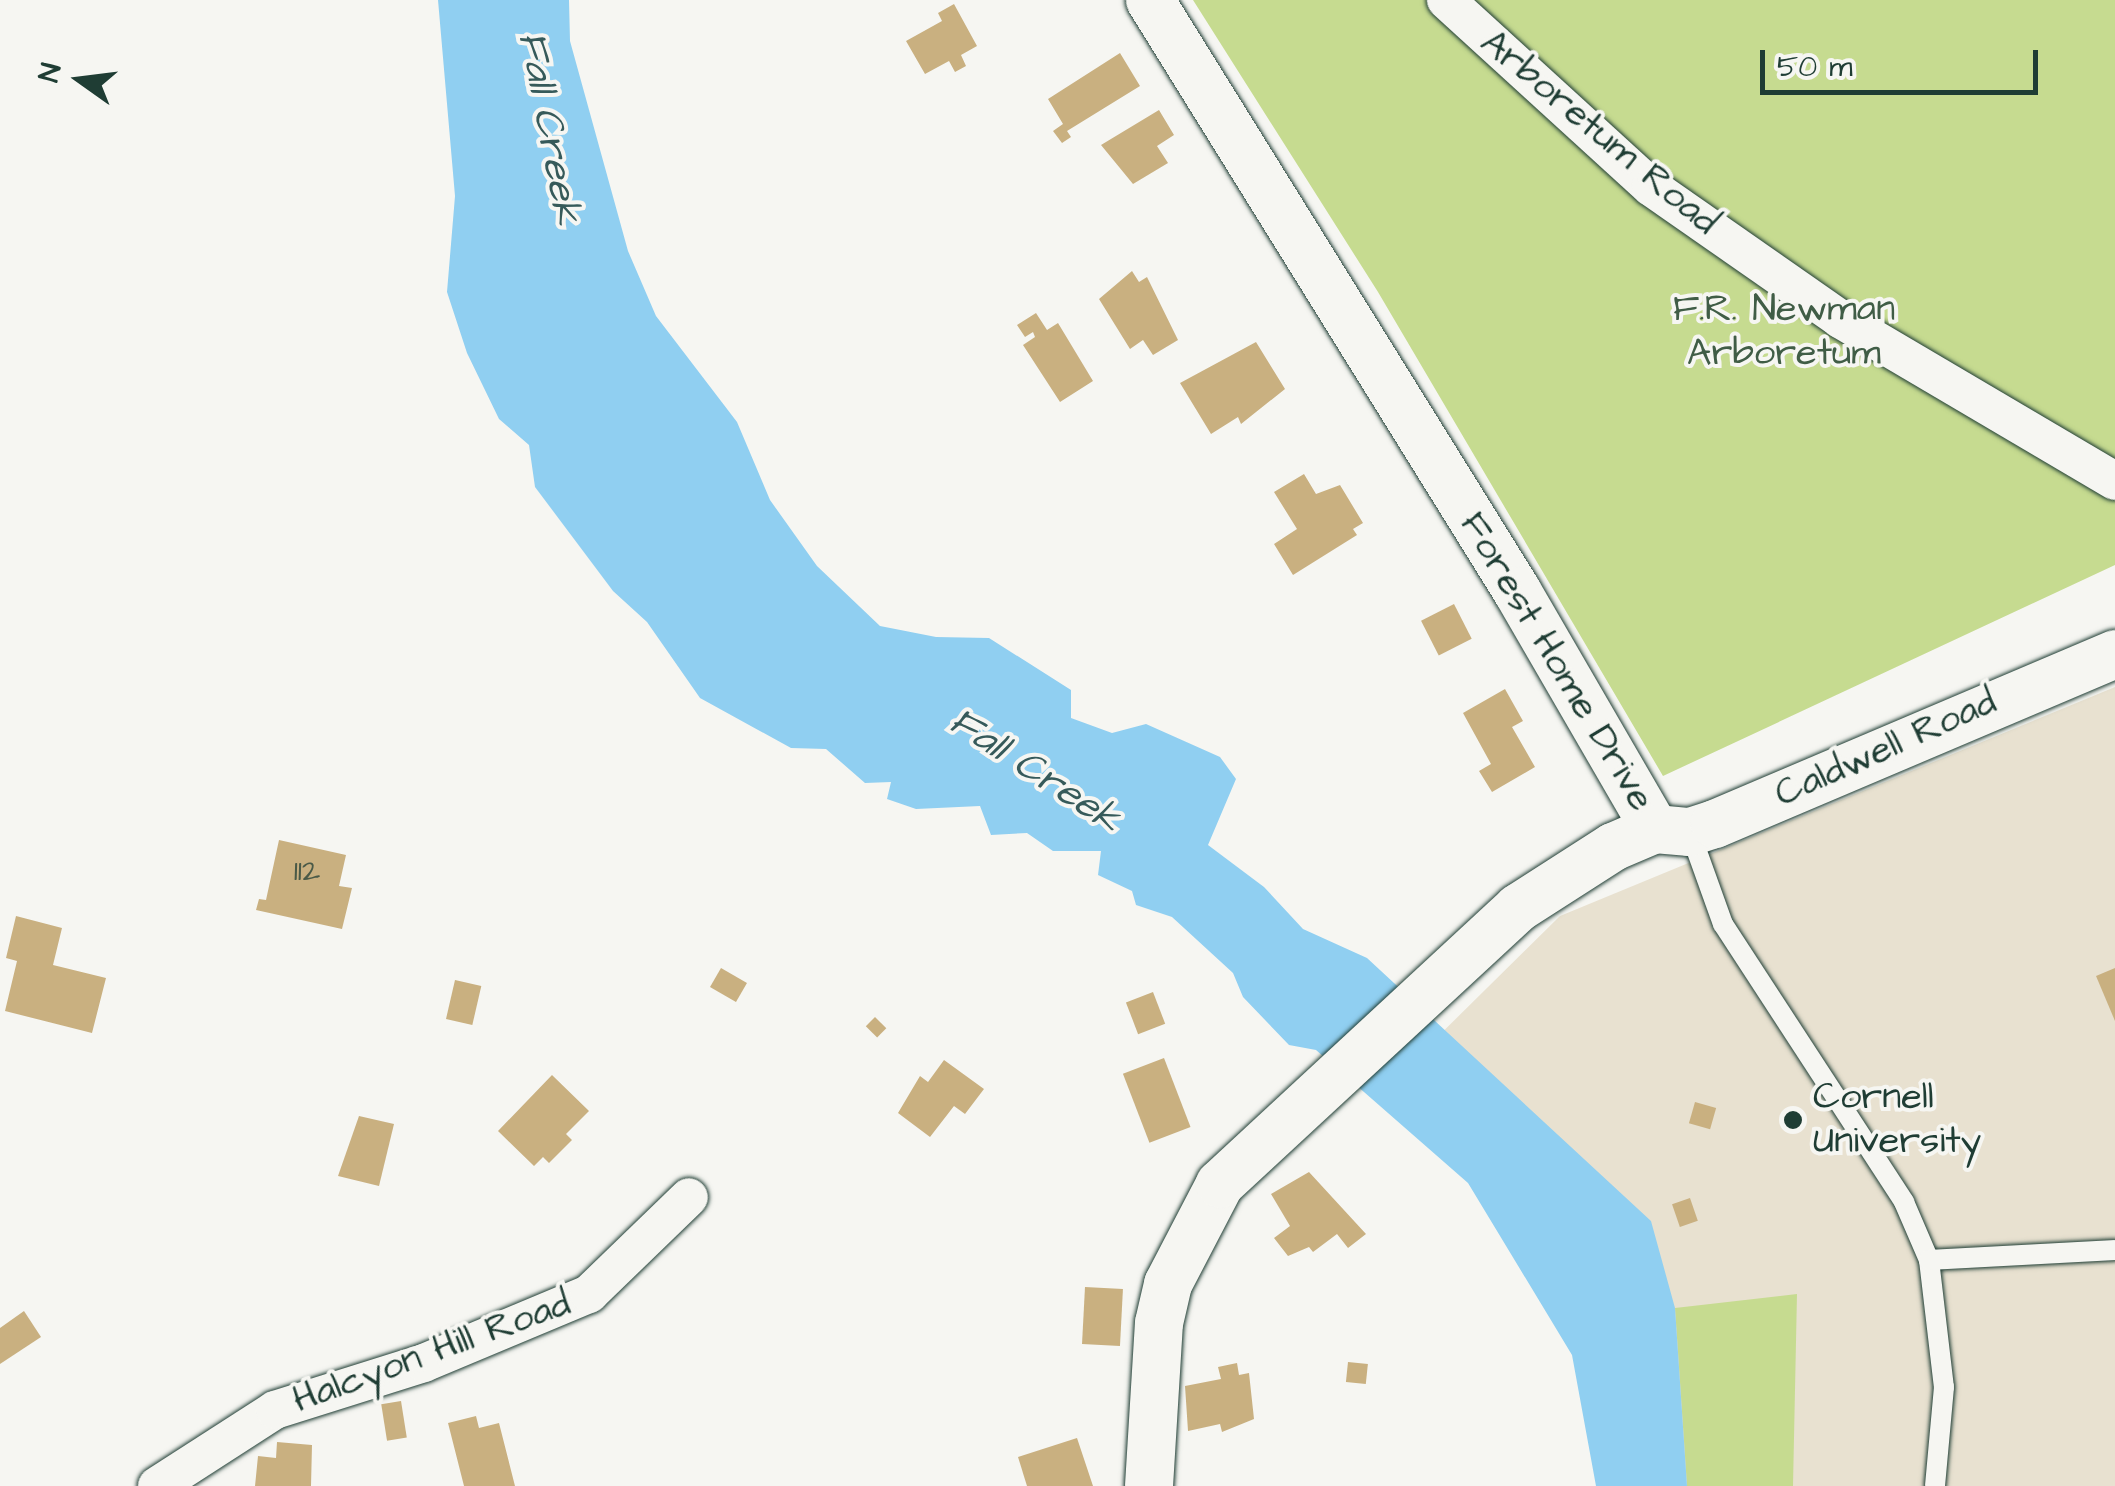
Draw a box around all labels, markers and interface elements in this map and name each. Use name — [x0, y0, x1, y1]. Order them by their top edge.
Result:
street label: Arboretum Road — [1471, 20, 1727, 246]
water label: Fall Creek — [507, 28, 591, 228]
north arrow — [30, 30, 130, 130]
scale bar — [1765, 30, 2042, 92]
text: 50 m — [1777, 46, 1853, 88]
text: N — [29, 59, 71, 86]
park label: F.R. Newman Arboretum — [1673, 287, 1895, 376]
street label: Forest Home Drive — [1449, 504, 1663, 820]
street label: Caldwell Road — [1768, 680, 2004, 818]
water label: Fall Creek — [940, 698, 1130, 844]
house number: 112 — [294, 852, 320, 890]
place label: Cornell University — [1813, 1075, 1981, 1164]
marker: Cornell University — [1782, 1109, 1804, 1131]
street label: Halcyon Hill Road — [287, 1282, 577, 1424]

